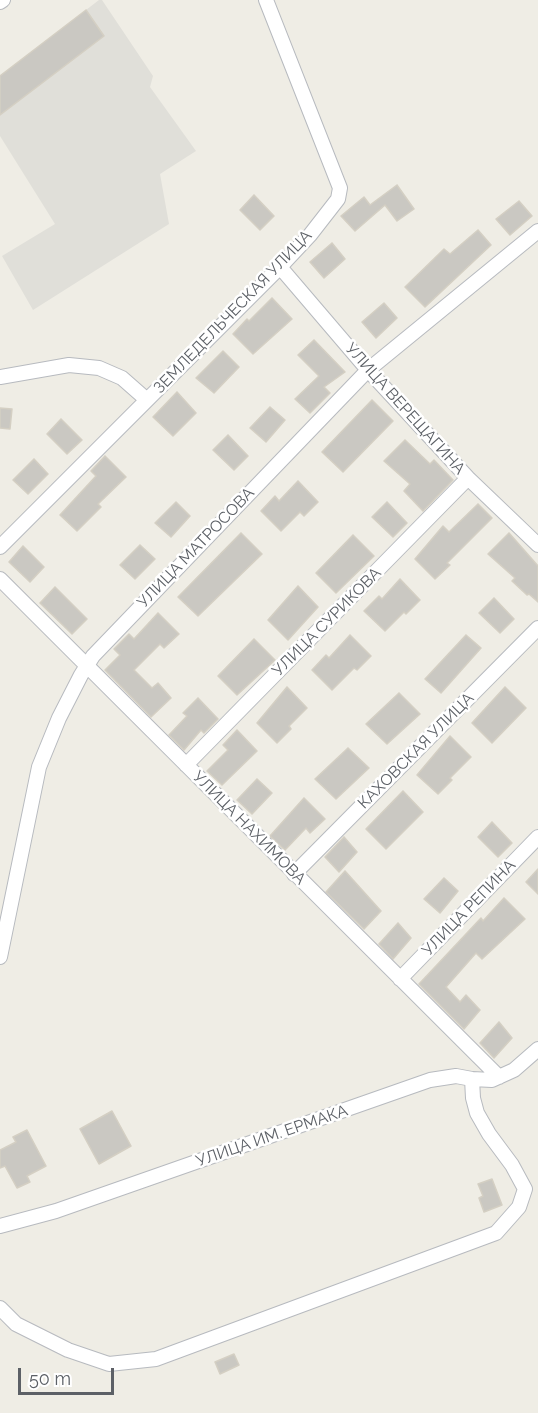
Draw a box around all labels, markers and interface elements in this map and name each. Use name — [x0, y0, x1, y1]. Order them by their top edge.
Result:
street label: ЗЕМЛЕДЕЛЬЧЕСКАЯ УЛИЦА — [150, 226, 316, 398]
street label: УЛИЦА ВЕРЕЩАГИНА — [341, 339, 469, 479]
street label: УЛИЦА МАТРОСОВА — [134, 484, 258, 612]
street label: УЛИЦА СУРИКОВА — [269, 564, 385, 680]
street label: КАХОВСКАЯ УЛИЦА — [354, 689, 478, 813]
street label: УЛИЦА НАХИМОВА — [188, 767, 310, 889]
street label: УЛИЦА РЕПИНА — [418, 856, 520, 960]
street label: УЛИЦА ИМ. ЕРМАКА — [194, 1101, 350, 1171]
scale bar — [21, 1356, 117, 1394]
text: 50 m — [29, 1368, 71, 1389]

